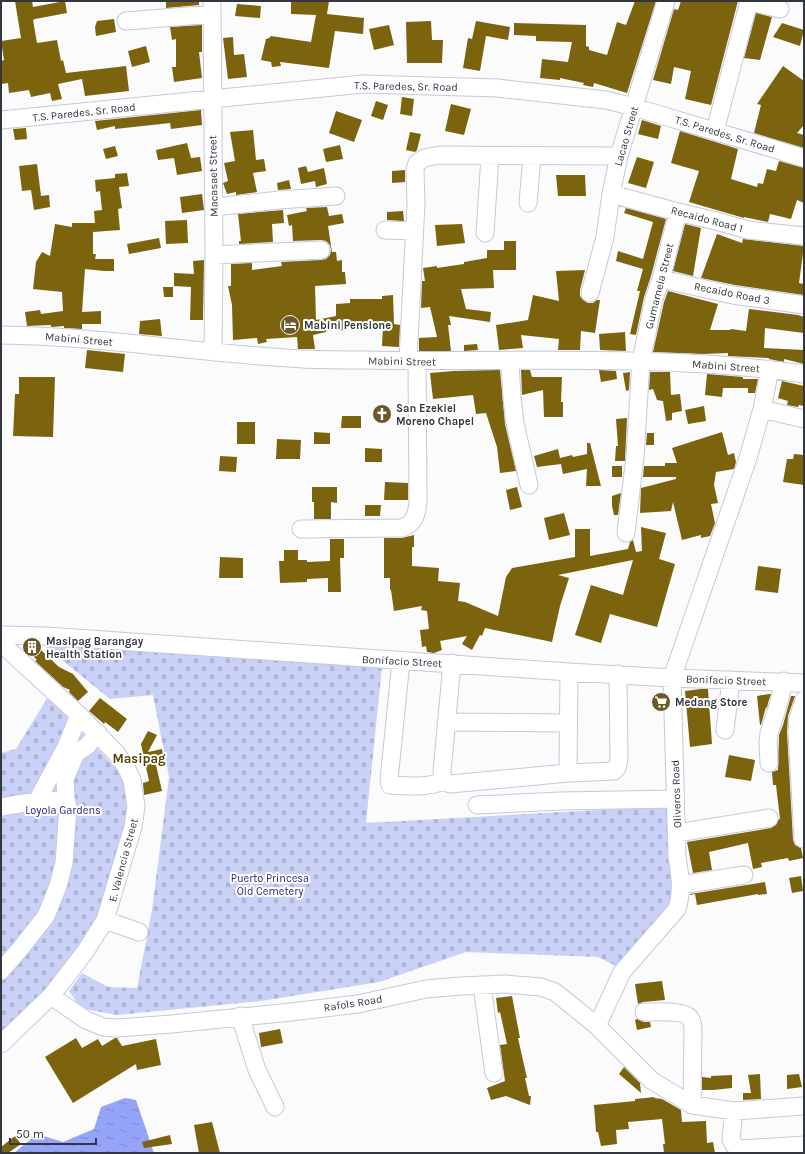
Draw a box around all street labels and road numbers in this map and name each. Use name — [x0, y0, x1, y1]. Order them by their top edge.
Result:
street label: T.S. Paredes, Sr. Road — [354, 79, 458, 94]
street label: T.S. Paredes, Sr. Road — [32, 101, 136, 124]
street label: Lacao Street — [612, 105, 641, 168]
street label: T.S. Paredes, Sr. Road — [673, 113, 776, 156]
street label: Macasaet Street — [206, 135, 221, 217]
street label: Recaido Road 1 — [669, 204, 744, 235]
street label: Gumamela Street — [643, 242, 676, 330]
street label: Recaido Road 3 — [693, 280, 771, 307]
street label: Mabini Street — [45, 330, 113, 349]
street label: Mabini Street — [368, 354, 436, 369]
street label: Mabini Street — [692, 358, 760, 375]
street label: Bonifacio Street — [362, 653, 442, 670]
street label: Bonifacio Street — [686, 673, 766, 688]
street label: Oliveros Road — [669, 760, 684, 828]
street label: E. Valencia Street — [106, 817, 141, 903]
street label: Rafols Road — [323, 992, 383, 1015]

